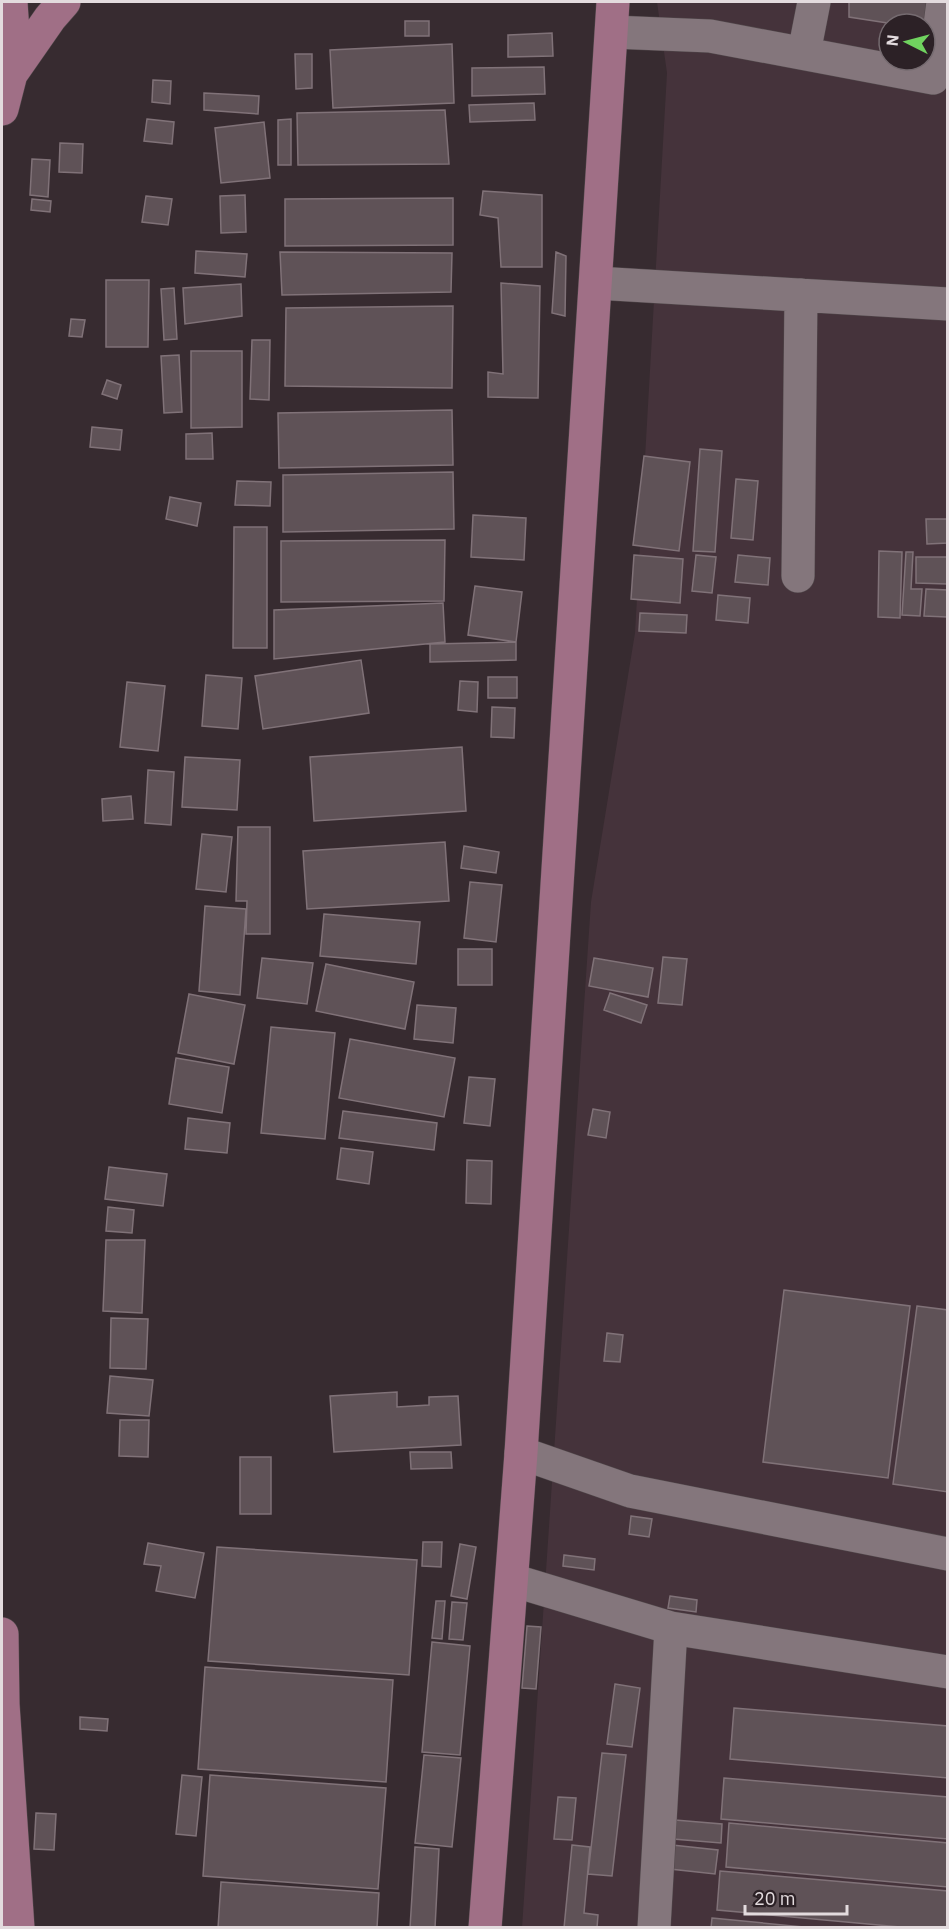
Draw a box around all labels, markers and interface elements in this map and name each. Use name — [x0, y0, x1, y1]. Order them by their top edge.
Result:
north arrow — [877, 12, 937, 72]
text: N — [882, 34, 903, 47]
scale bar — [745, 1878, 847, 1916]
text: 20 m — [754, 1887, 796, 1910]

